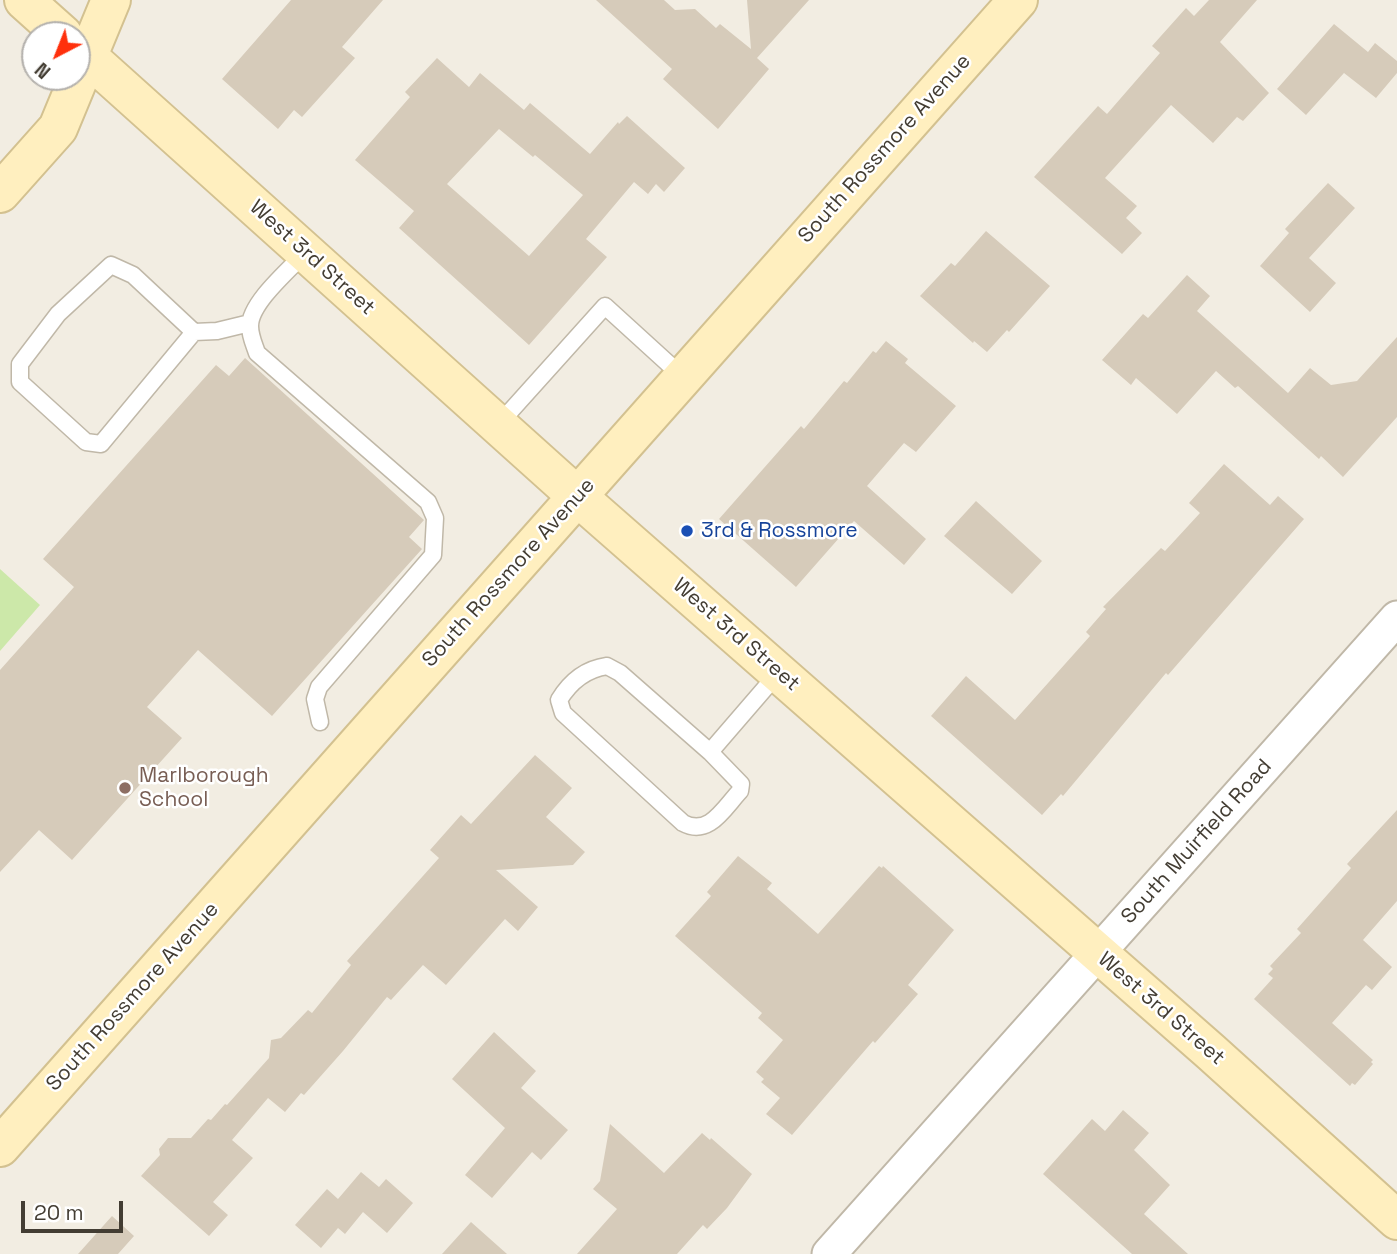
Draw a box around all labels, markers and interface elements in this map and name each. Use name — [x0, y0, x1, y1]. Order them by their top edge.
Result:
north arrow — [21, 21, 91, 91]
street label: South Rossmore Avenue — [793, 49, 977, 249]
text: N — [30, 57, 56, 84]
street label: West 3rd Street — [244, 195, 380, 321]
street label: South Rossmore Avenue — [417, 473, 601, 673]
place label: 3rd & Rossmore — [701, 518, 858, 544]
marker: 3rd & Rossmore — [679, 523, 695, 539]
street label: West 3rd Street — [667, 573, 805, 697]
street label: South Muirfield Road — [1116, 755, 1278, 929]
place label: Marlborough School — [139, 763, 269, 813]
marker: Marlborough School — [117, 780, 133, 796]
street label: South Rossmore Avenue — [41, 897, 225, 1097]
street label: West 3rd Street — [1092, 947, 1230, 1071]
scale bar — [24, 1188, 126, 1232]
text: 20 m — [34, 1199, 84, 1226]

